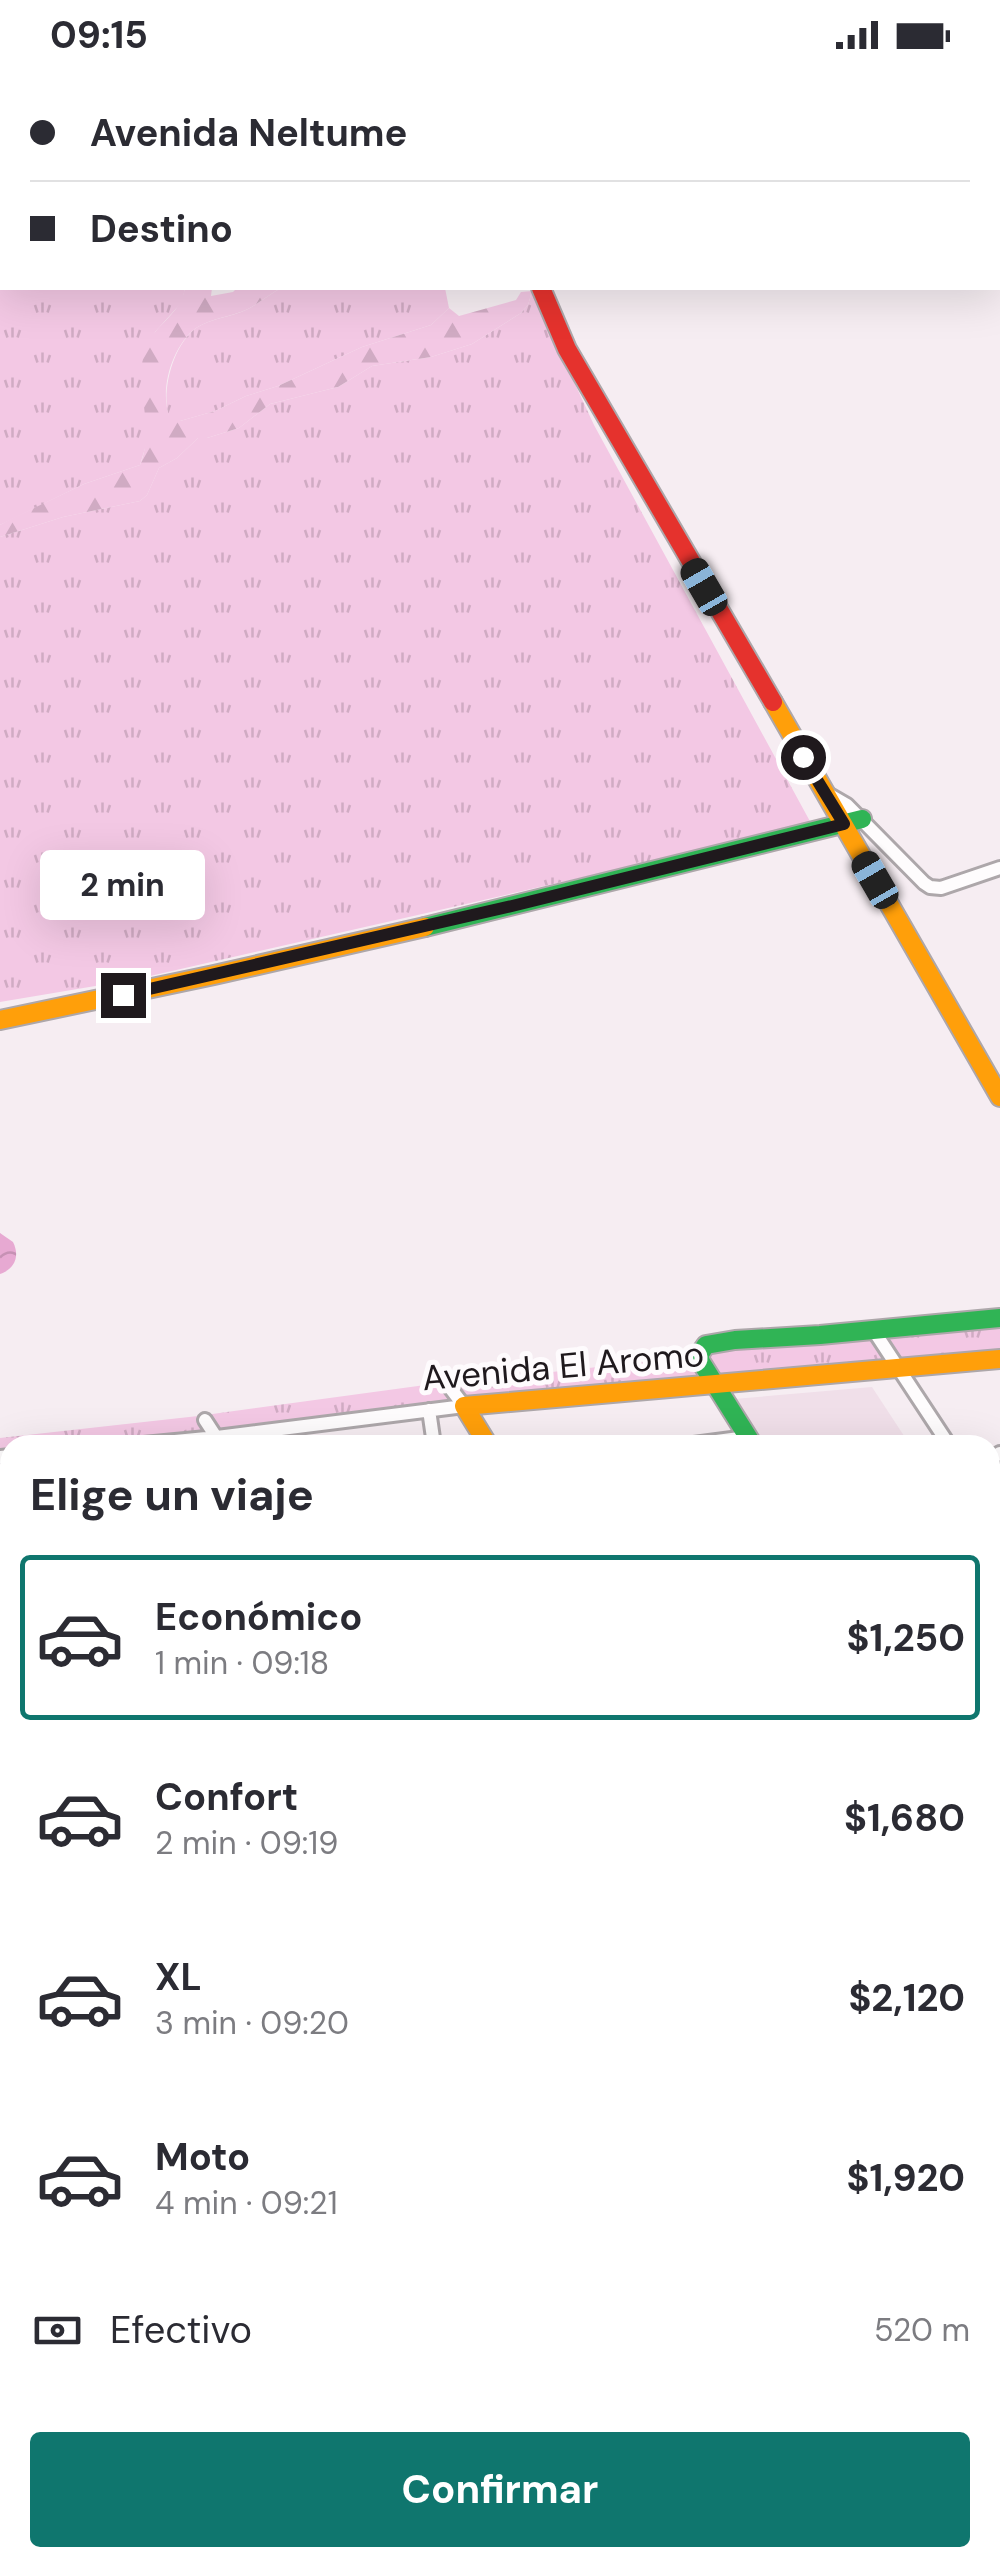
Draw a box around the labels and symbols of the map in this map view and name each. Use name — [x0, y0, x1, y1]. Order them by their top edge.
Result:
car — [676, 554, 732, 620]
route start — [781, 735, 826, 780]
car — [847, 847, 903, 913]
callout: 2 min — [41, 850, 206, 920]
route end — [101, 973, 146, 1018]
street label: Avenida El Aromo — [420, 1331, 706, 1401]

